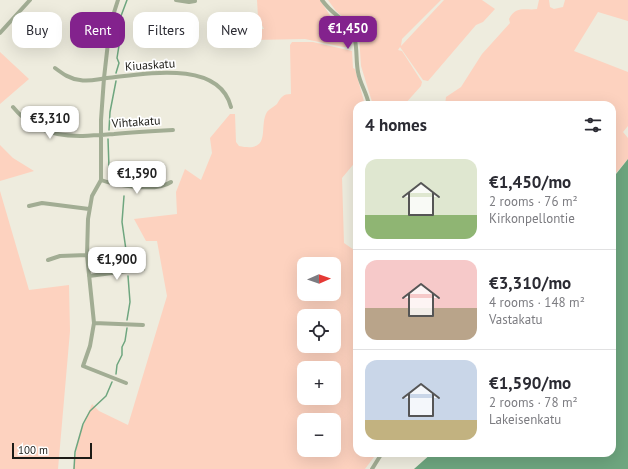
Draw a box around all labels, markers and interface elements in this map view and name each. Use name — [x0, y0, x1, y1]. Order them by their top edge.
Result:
chip: Buy — [12, 12, 62, 48]
chip: Rent — [70, 12, 125, 48]
chip: Filters — [133, 12, 199, 48]
chip: New — [207, 12, 262, 48]
pin: €1,450 — [315, 16, 381, 50]
text: €1,450 — [328, 20, 368, 37]
street label: Kiuaskatu — [124, 55, 176, 74]
pin: €3,310 — [17, 106, 83, 140]
text: €3,310 — [30, 110, 70, 127]
street label: Vihtakatu — [110, 112, 161, 131]
text: 4 homes — [365, 114, 427, 136]
icon: filters — [582, 114, 604, 136]
pin: €1,590 — [104, 161, 170, 195]
text: €1,590 — [117, 165, 157, 182]
text: €1,450/mo — [489, 171, 571, 193]
icon: home — [397, 175, 445, 223]
text: 2 rooms · 76 m² — [489, 193, 578, 210]
text: Kirkonpellontie — [489, 210, 575, 227]
pin: €1,900 — [84, 247, 150, 281]
text: €1,900 — [97, 251, 137, 268]
north arrow — [297, 257, 341, 301]
map controls — [297, 257, 341, 457]
text: €3,310/mo — [489, 272, 571, 294]
icon: home — [397, 276, 445, 324]
text: 4 rooms · 148 m² — [489, 294, 585, 311]
button: locate — [297, 309, 341, 353]
text: Vastakatu — [489, 311, 543, 328]
button: + — [297, 361, 341, 405]
text: €1,590/mo — [489, 372, 571, 394]
icon: home — [397, 376, 445, 424]
text: 2 rooms · 78 m² — [489, 394, 578, 411]
text: Lakeisenkatu — [489, 411, 561, 428]
button: − — [297, 413, 341, 457]
scale bar — [12, 441, 92, 460]
text: 100 m — [18, 443, 48, 457]

